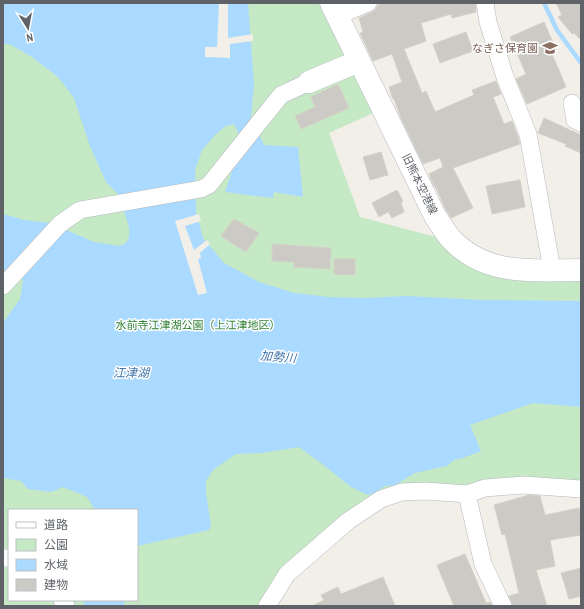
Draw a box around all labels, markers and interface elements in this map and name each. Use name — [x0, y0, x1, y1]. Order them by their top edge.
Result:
north arrow — [8, 8, 48, 48]
text: N — [25, 30, 34, 45]
school or university icon: なぎさ保育園 — [541, 39, 559, 57]
place label: なぎさ保育園 — [472, 41, 538, 55]
street label: 旧熊本空港線 — [399, 151, 441, 217]
park label: 水前寺江津湖公園（上江津地区） — [116, 318, 281, 332]
water label: 加勢川 — [259, 347, 299, 367]
water label: 江津湖 — [113, 365, 151, 381]
legend — [8, 509, 138, 601]
text: 道路 — [44, 517, 68, 533]
text: 公園 — [44, 537, 68, 553]
text: 水域 — [44, 557, 68, 573]
text: 建物 — [44, 577, 68, 593]

